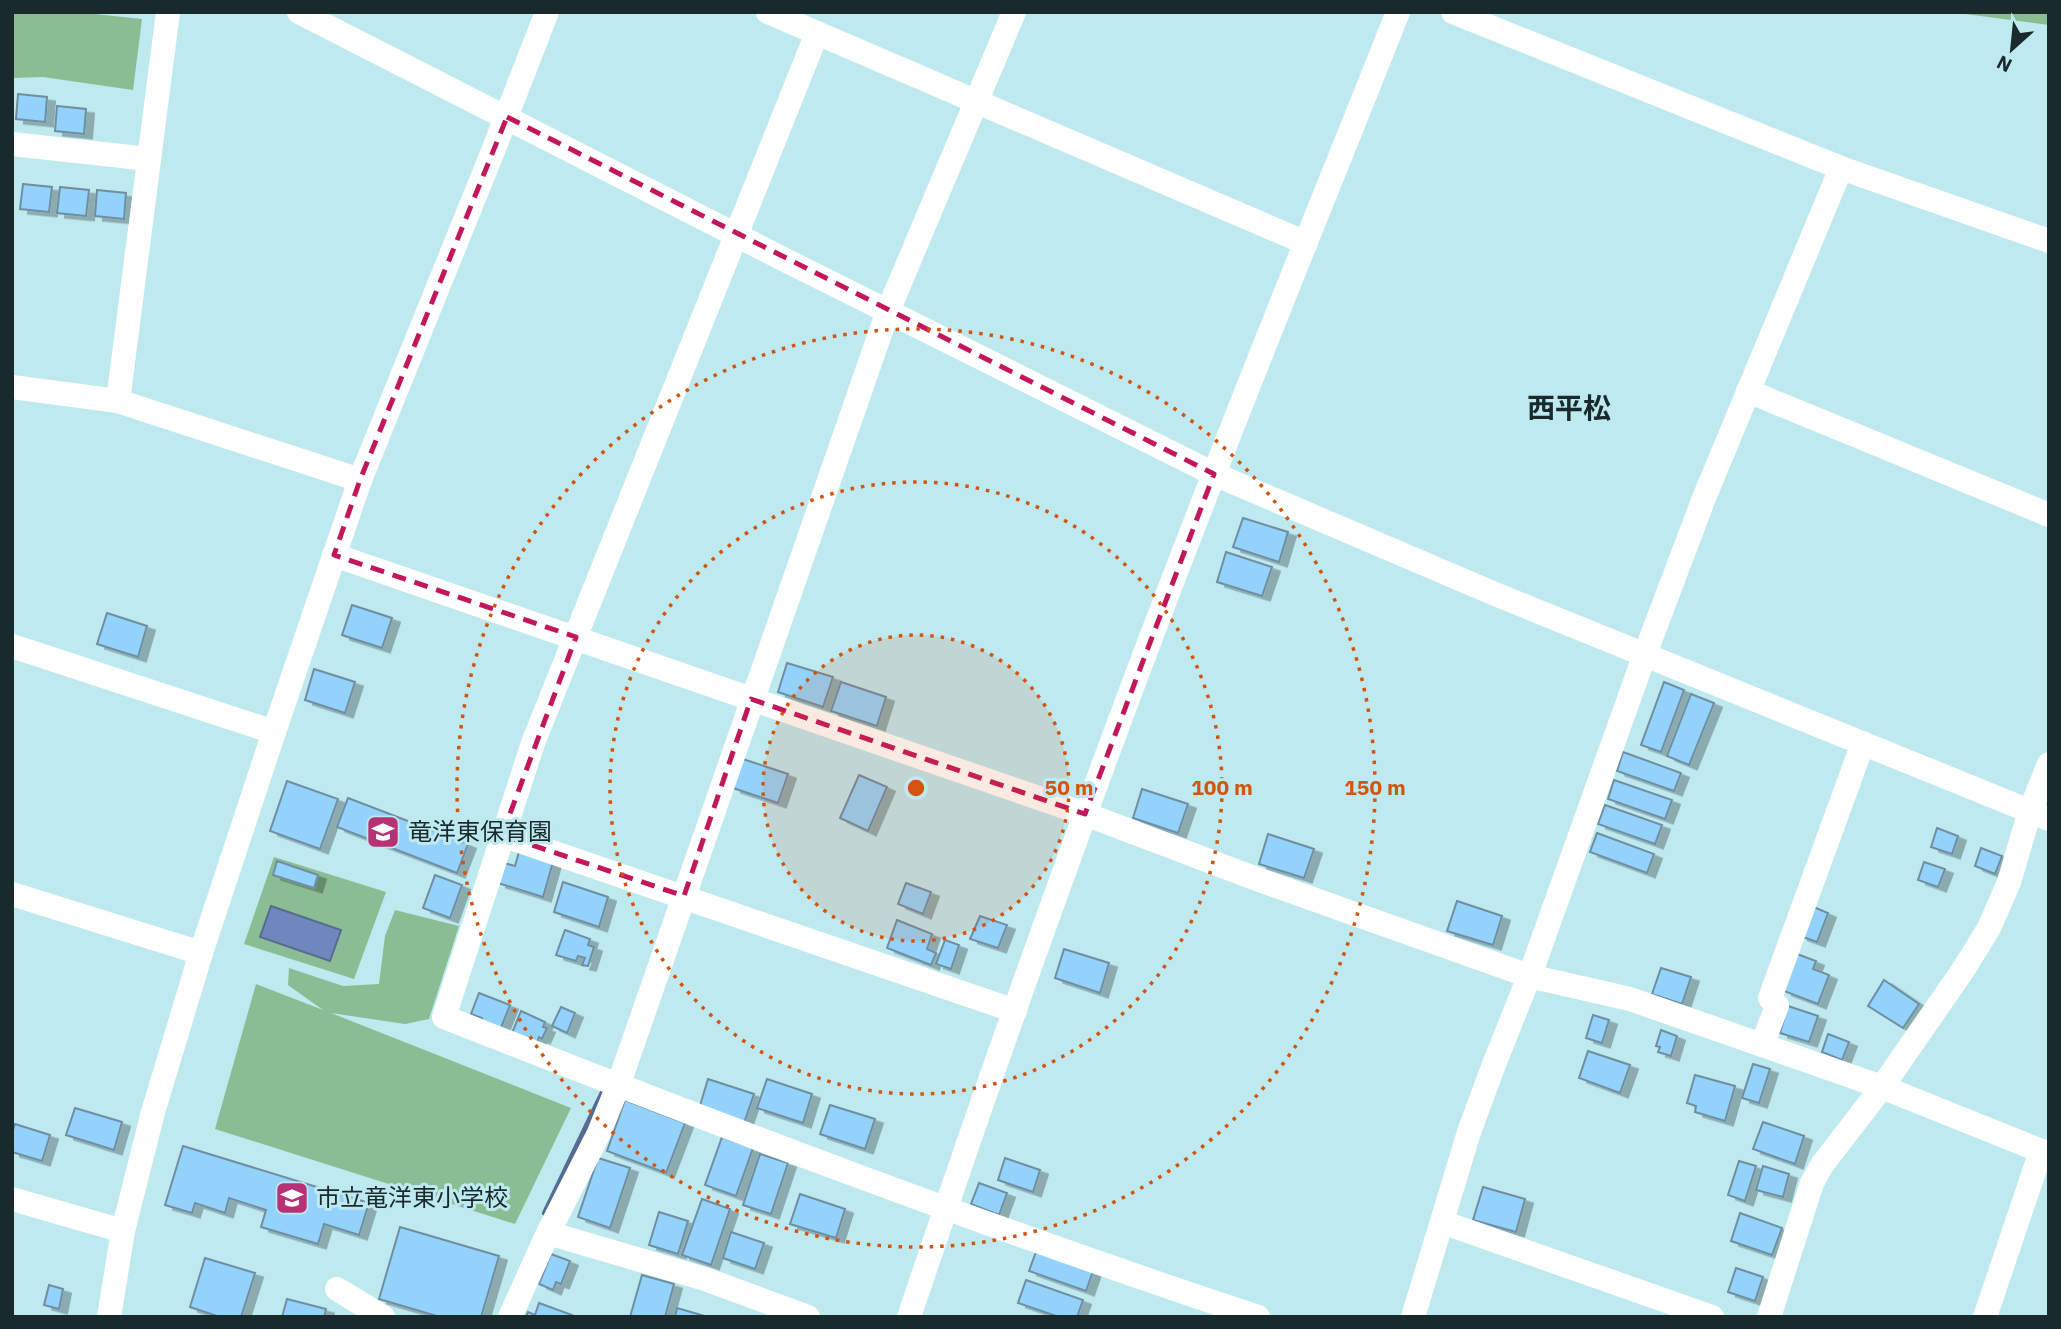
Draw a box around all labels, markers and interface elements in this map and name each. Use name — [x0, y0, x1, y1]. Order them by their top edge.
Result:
north arrow — [1977, 14, 2047, 84]
text: N — [1993, 50, 2016, 78]
district label: 西平松 — [1527, 389, 1611, 426]
text: 50 m — [1045, 773, 1093, 801]
text: 100 m — [1191, 773, 1253, 801]
text: 150 m — [1344, 773, 1406, 801]
centre of rings — [904, 776, 928, 800]
school or university icon: 竜洋東保育園 — [364, 813, 402, 851]
place label: 竜洋東保育園 — [408, 815, 552, 847]
school or university icon: 市立竜洋東小学校 — [273, 1179, 311, 1217]
place label: 市立竜洋東小学校 — [316, 1181, 508, 1213]

